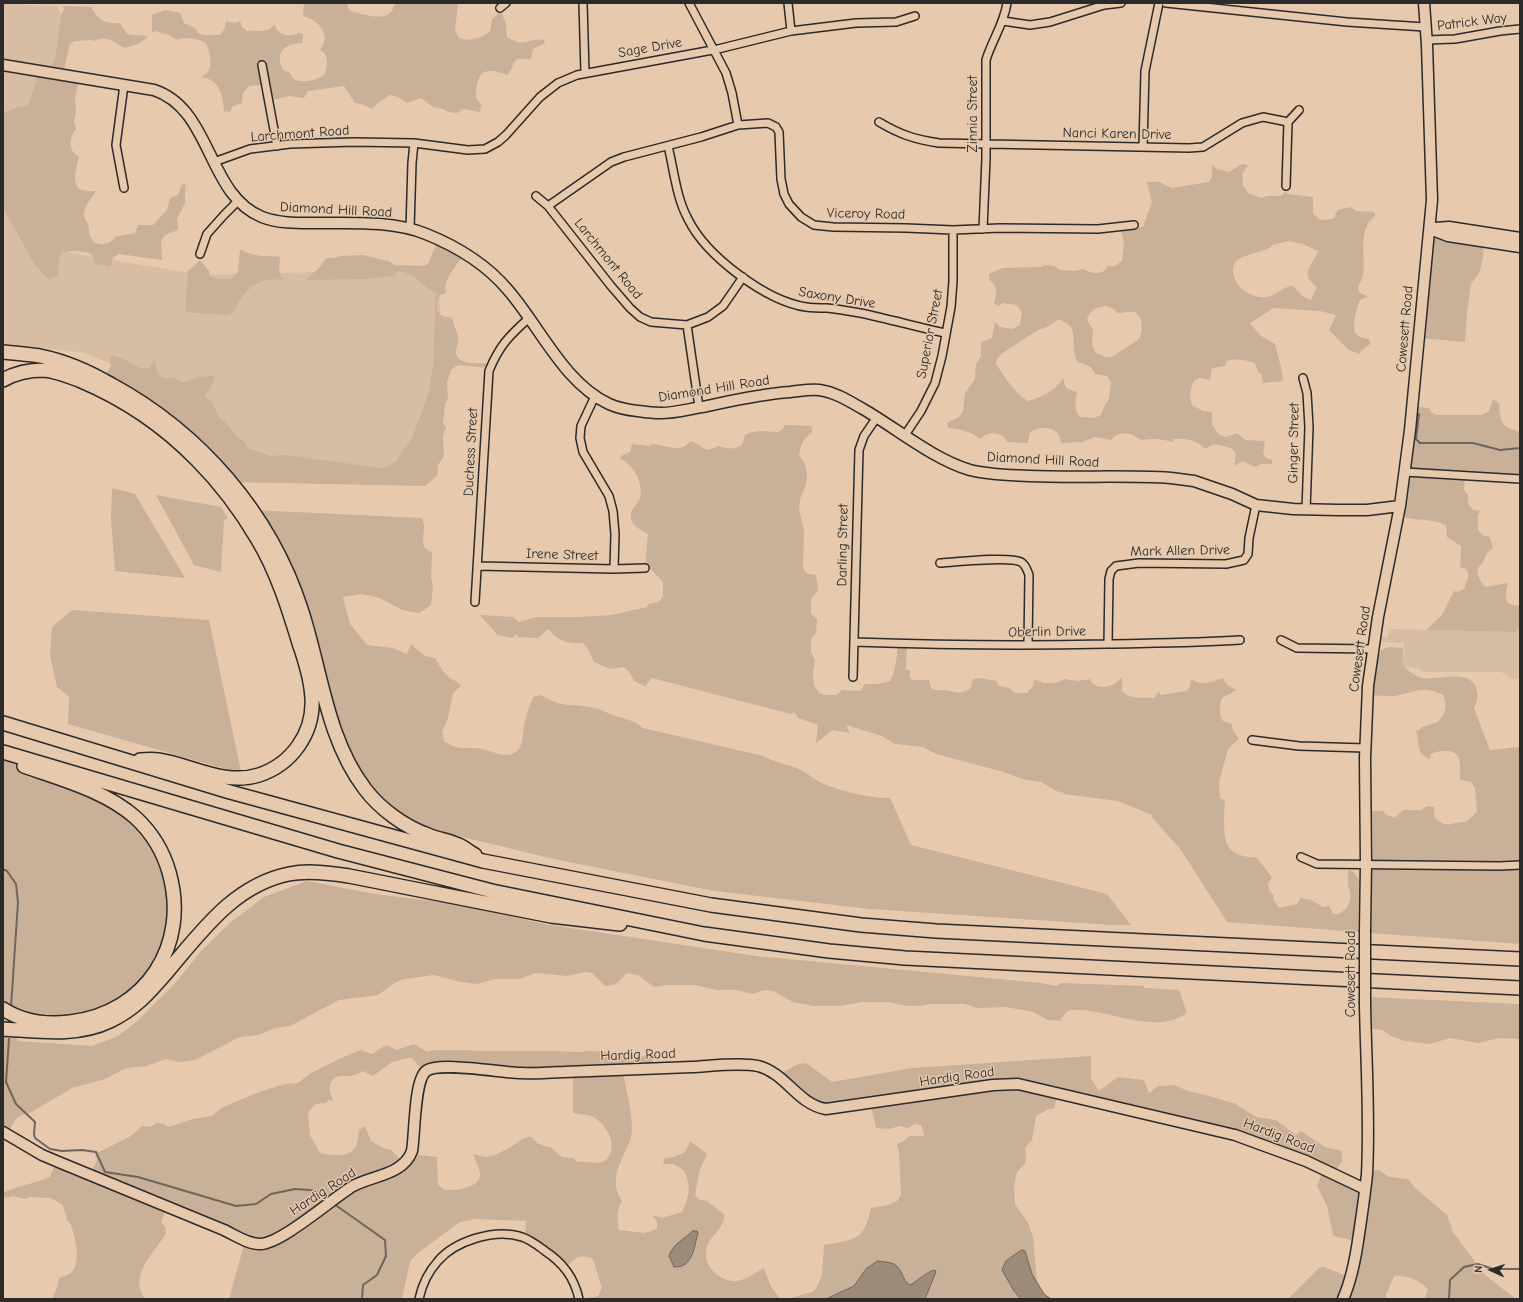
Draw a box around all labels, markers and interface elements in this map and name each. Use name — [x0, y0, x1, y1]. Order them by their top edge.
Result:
street label: Patrick Way — [1436, 9, 1508, 35]
street label: Sage Drive — [617, 34, 683, 62]
street label: Zinnia Street — [965, 76, 981, 152]
street label: Larchmont Road — [250, 122, 350, 146]
street label: Nanci Karen Drive — [1063, 125, 1171, 143]
street label: Diamond Hill Road — [279, 199, 393, 221]
street label: Viceroy Road — [827, 205, 905, 223]
street label: Larchmont Road — [570, 215, 646, 303]
street label: Saxony Drive — [797, 284, 877, 312]
street label: Cowesett Road — [1393, 285, 1417, 373]
street label: Superior Street — [913, 288, 947, 380]
street label: Diamond Hill Road — [657, 372, 771, 406]
street label: Ginger Street — [1285, 403, 1303, 483]
street label: Duchess Street — [460, 407, 482, 497]
street label: Diamond Hill Road — [986, 449, 1100, 471]
street label: Darling Street — [834, 503, 852, 587]
street label: Mark Allen Drive — [1130, 542, 1230, 560]
street label: Irene Street — [526, 545, 598, 565]
street label: Cowesett Road — [1346, 605, 1374, 693]
street label: Oberlin Drive — [1008, 623, 1086, 641]
street label: Cowesett Road — [1343, 931, 1359, 1017]
street label: Hardig Road — [600, 1045, 676, 1065]
street label: Hardig Road — [918, 1063, 996, 1091]
street label: Hardig Road — [1241, 1115, 1317, 1157]
street label: Hardig Road — [287, 1164, 359, 1220]
north arrow — [1471, 1250, 1511, 1290]
text: N — [1472, 1265, 1485, 1273]

